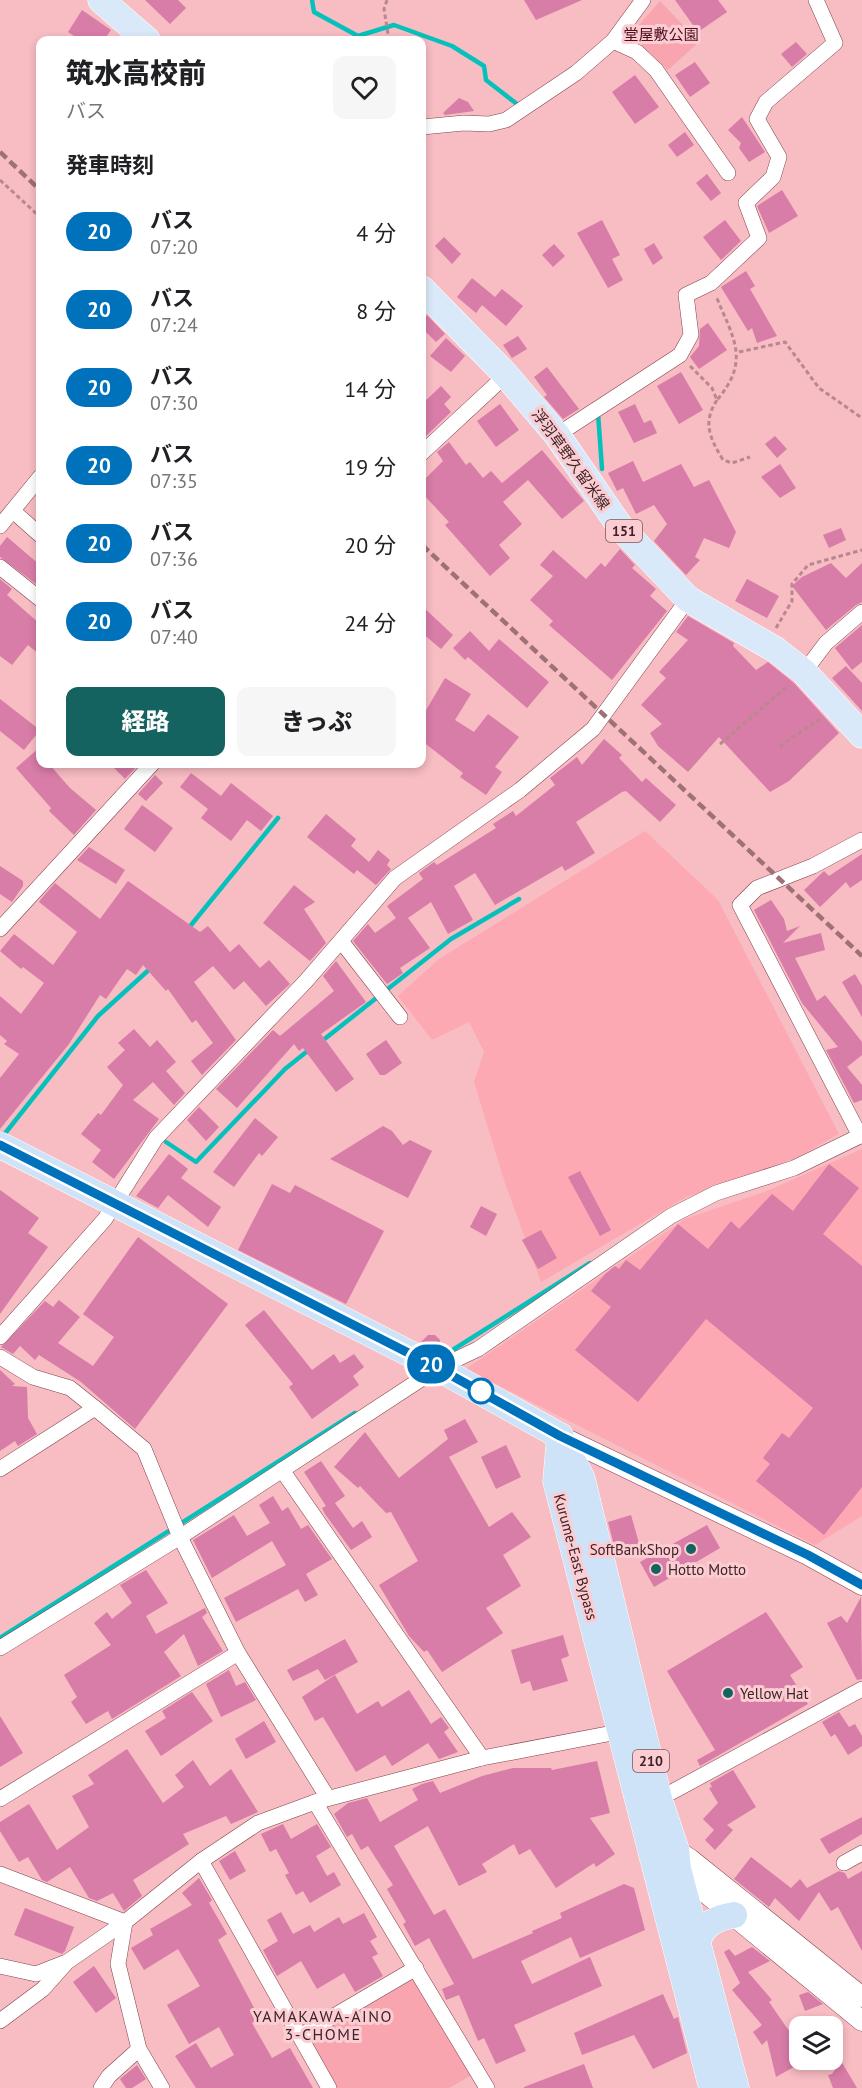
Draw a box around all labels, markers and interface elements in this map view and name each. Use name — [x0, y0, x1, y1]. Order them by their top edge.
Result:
park label: 堂屋敷公園 — [623, 25, 699, 44]
text: 筑水高校前 — [66, 54, 206, 91]
button: heart — [333, 56, 396, 119]
text: バス — [66, 98, 106, 124]
text: 発車時刻 — [66, 151, 154, 179]
text: バス — [150, 206, 194, 234]
text: 20 — [87, 218, 111, 245]
text: 4 分 — [356, 219, 396, 247]
text: 07:20 — [150, 234, 198, 260]
text: バス — [150, 284, 194, 312]
text: 20 — [87, 296, 111, 323]
text: 8 分 — [356, 297, 396, 325]
text: 07:24 — [150, 312, 198, 338]
text: バス — [150, 362, 194, 390]
text: 20 — [87, 374, 111, 401]
text: 14 分 — [344, 375, 396, 403]
text: 07:30 — [150, 390, 198, 416]
street label: 浮羽草野久留米線 — [528, 405, 614, 513]
text: バス — [150, 440, 194, 468]
text: 20 — [87, 452, 111, 479]
text: 19 分 — [344, 453, 396, 481]
text: 07:35 — [150, 468, 198, 494]
text: バス — [150, 518, 194, 546]
road number: 151 — [606, 520, 642, 542]
text: 20 — [87, 530, 111, 557]
text: 20 分 — [344, 531, 396, 559]
text: 07:36 — [150, 546, 198, 572]
text: バス — [150, 596, 194, 624]
text: 20 — [87, 608, 111, 635]
text: 24 分 — [344, 609, 396, 637]
text: 07:40 — [150, 624, 198, 650]
button: 経路 — [66, 687, 225, 756]
button: きっぷ — [237, 687, 396, 756]
line badge: 20 — [404, 1344, 458, 1384]
text: 20 — [419, 1351, 443, 1378]
unlabelled marker — [468, 1378, 494, 1404]
street label: Kurume-East Bypass — [550, 1492, 602, 1622]
place label: SoftBankShop — [590, 1540, 679, 1559]
marker: SoftBankShop — [684, 1542, 698, 1556]
place label: Hotto Motto — [668, 1560, 746, 1579]
marker: Hotto Motto — [649, 1562, 663, 1576]
place label: Yellow Hat — [740, 1684, 809, 1703]
marker: Yellow Hat — [721, 1686, 735, 1700]
road number: 210 — [633, 1750, 669, 1772]
district label: YAMAKAWA-AINO 3-CHOME — [253, 2006, 393, 2044]
map controls — [789, 2016, 843, 2070]
button: layers — [789, 2016, 843, 2070]

